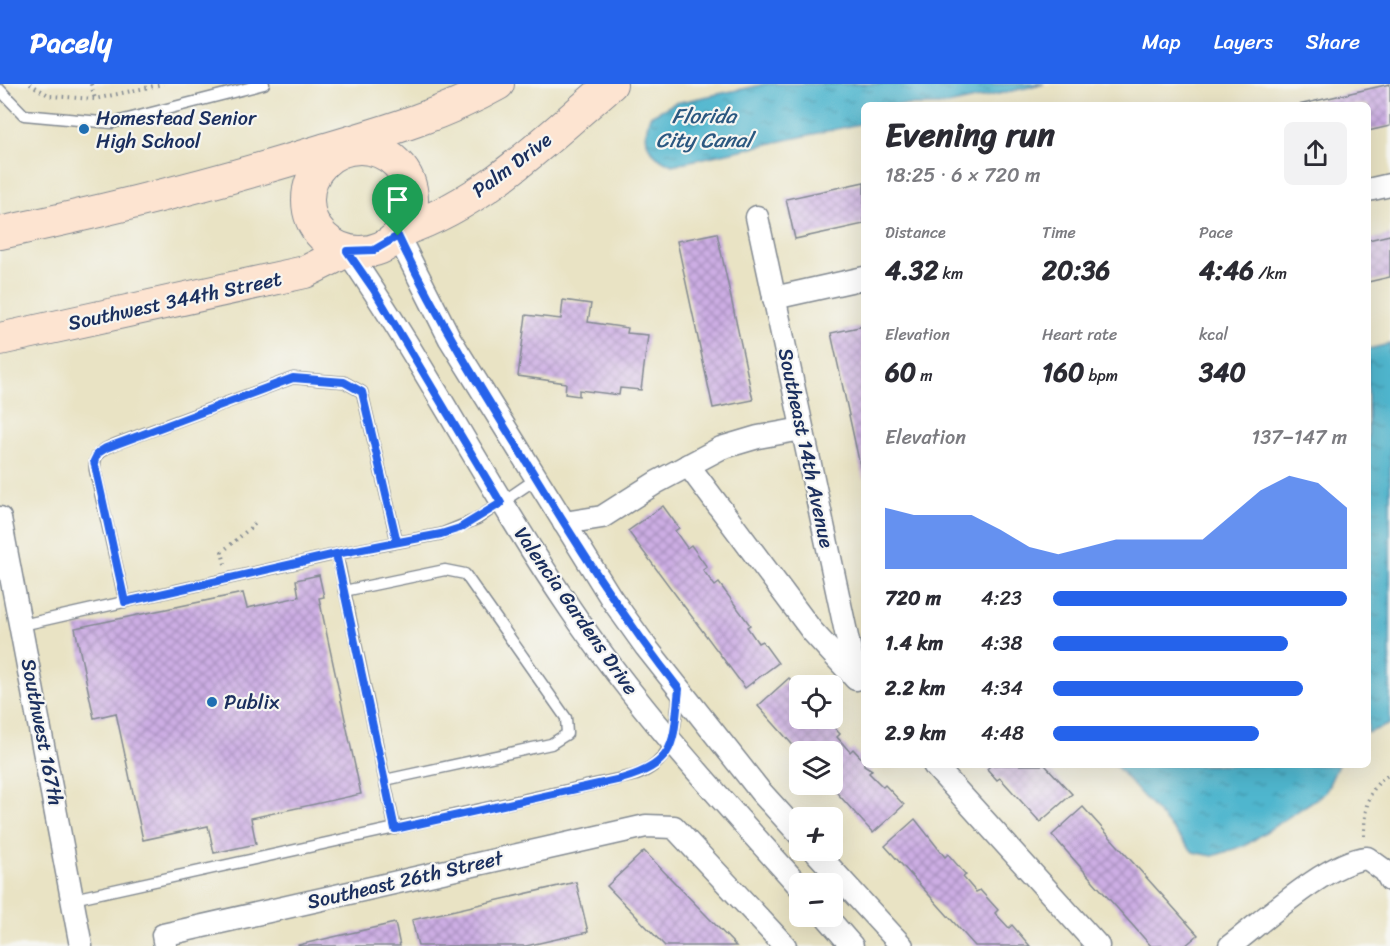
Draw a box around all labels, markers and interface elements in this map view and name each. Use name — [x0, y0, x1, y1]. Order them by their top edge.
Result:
text: Pacely — [30, 18, 112, 67]
text: Map — [1142, 23, 1181, 61]
text: Layers — [1214, 23, 1273, 61]
text: Share — [1306, 23, 1360, 61]
water label: Florida City Canal — [656, 97, 757, 159]
place label: Homestead Senior High School — [96, 101, 257, 159]
text: Evening run — [885, 106, 1055, 164]
marker: Homestead Senior High School — [77, 122, 91, 136]
button: share — [1284, 122, 1347, 185]
street label: Palm Drive — [464, 123, 560, 207]
text: 18:25 · 6 × 720 m — [885, 158, 1040, 193]
pin — [372, 174, 423, 236]
icon: arrive — [381, 183, 414, 216]
text: Distance — [885, 218, 946, 247]
text: Time — [1042, 218, 1076, 247]
text: Pace — [1199, 218, 1233, 247]
text: 4.32 — [885, 247, 938, 293]
text: 20:36 — [1042, 247, 1110, 293]
text: 4:46 — [1199, 247, 1254, 293]
text: km — [938, 259, 963, 288]
text: /km — [1254, 259, 1287, 288]
street label: Southwest 344th Street — [65, 261, 285, 341]
text: Elevation — [885, 320, 950, 349]
text: Heart rate — [1042, 320, 1117, 349]
text: kcal — [1199, 320, 1228, 349]
street label: Southeast 14th Avenue — [768, 345, 844, 552]
text: 60 — [885, 349, 916, 395]
text: 160 — [1042, 349, 1084, 395]
text: 340 — [1199, 349, 1246, 395]
text: m — [916, 361, 933, 390]
text: bpm — [1084, 361, 1118, 390]
text: Elevation — [885, 420, 966, 455]
text: 137–147 m — [1252, 420, 1347, 455]
street label: Valencia Gardens Drive — [504, 519, 648, 703]
text: 720 m — [885, 581, 941, 616]
text: 4:23 — [981, 581, 1022, 616]
text: 1.4 km — [885, 626, 943, 661]
text: 4:38 — [981, 626, 1023, 661]
street label: Southwest 167th — [11, 655, 73, 809]
text: 2.2 km — [885, 671, 945, 706]
text: 4:34 — [981, 671, 1023, 706]
map controls — [789, 675, 843, 927]
button: locate — [789, 675, 843, 729]
place label: Publix — [224, 685, 280, 720]
marker: Publix — [205, 695, 219, 709]
text: 2.9 km — [885, 716, 946, 751]
text: 4:48 — [981, 716, 1024, 751]
button: layers — [789, 741, 843, 795]
button: + — [789, 807, 843, 861]
street label: Southeast 26th Street — [304, 840, 507, 920]
button: − — [789, 873, 843, 927]

